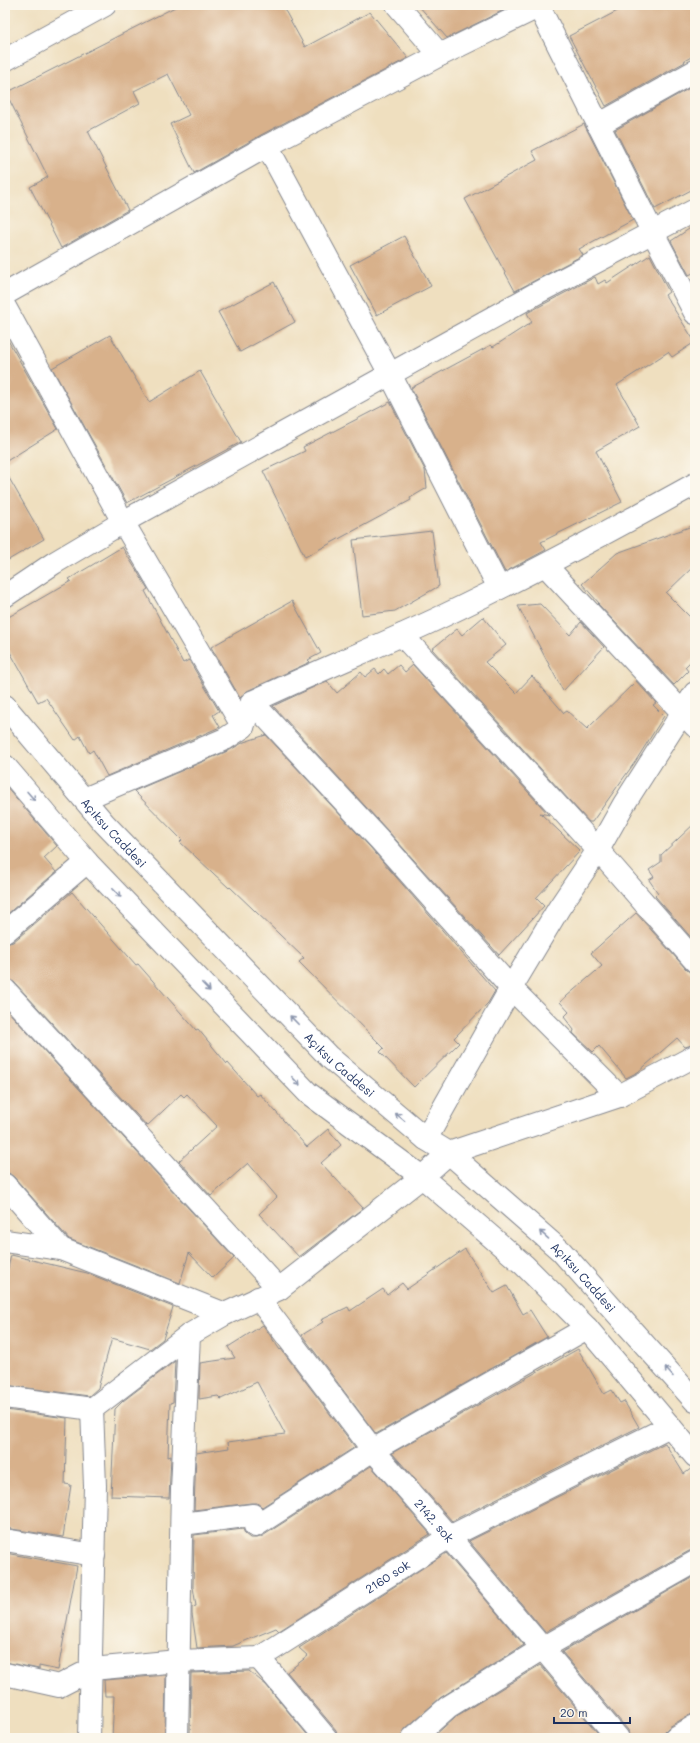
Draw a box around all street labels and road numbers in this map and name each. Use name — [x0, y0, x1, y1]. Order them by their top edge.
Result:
street label: Açıksu Caddesi — [78, 794, 150, 871]
street label: Açıksu Caddesi — [301, 1029, 378, 1100]
street label: Açıksu Caddesi — [548, 1238, 620, 1315]
street label: 2142. sok — [411, 1495, 458, 1545]
street label: 2160 sok — [362, 1556, 413, 1596]

